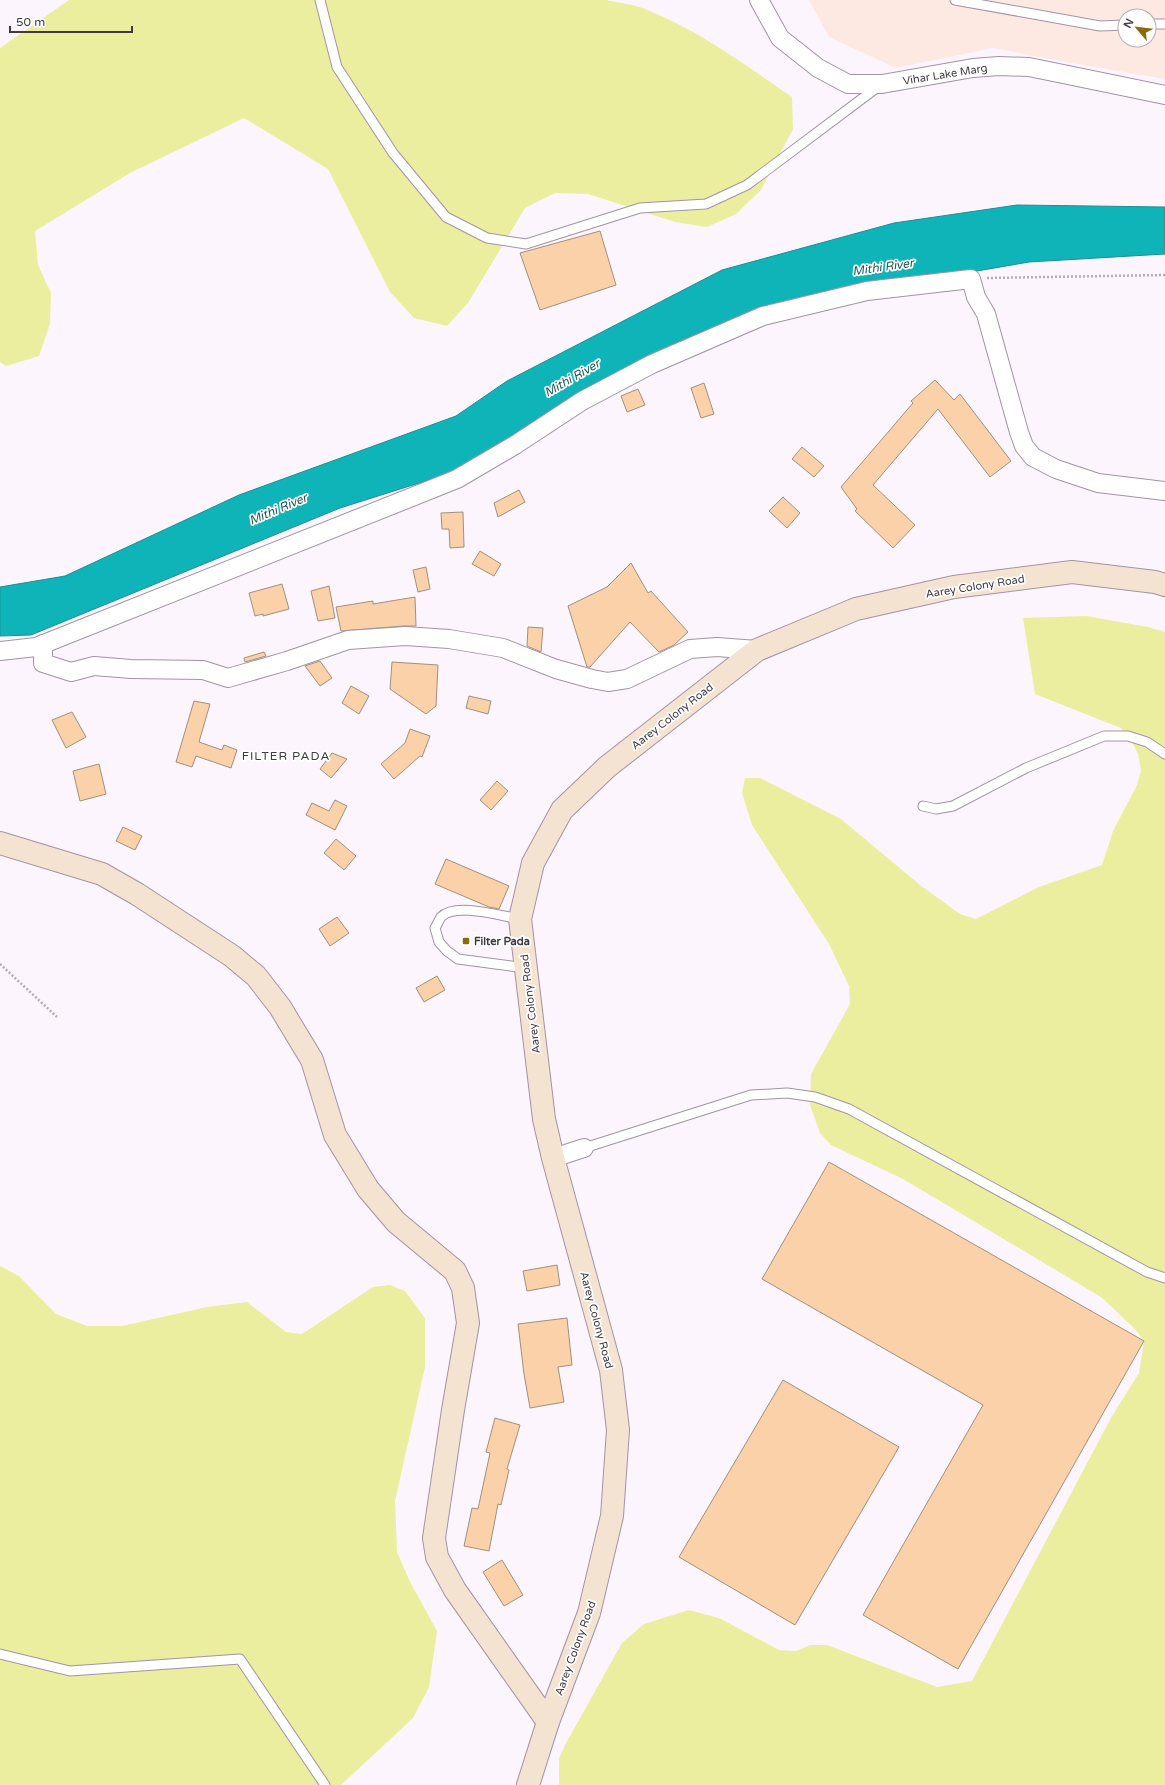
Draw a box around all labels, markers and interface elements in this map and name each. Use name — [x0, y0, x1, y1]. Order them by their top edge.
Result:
scale bar — [10, 8, 132, 34]
north arrow — [1117, 8, 1157, 48]
text: 50 m — [16, 15, 45, 29]
text: N — [1121, 17, 1136, 30]
street label: Vihar Lake Marg — [902, 61, 988, 88]
water label: Mithi River — [851, 256, 916, 278]
water label: Mithi River — [542, 356, 603, 399]
water label: Mithi River — [247, 490, 310, 527]
street label: Aarey Colony Road — [925, 572, 1026, 601]
street label: Aarey Colony Road — [629, 680, 716, 752]
district label: FILTER PADA — [242, 749, 330, 763]
place label: Filter Pada — [474, 935, 530, 948]
marker: Filter Pada — [461, 936, 471, 946]
street label: Aarey Colony Road — [518, 953, 543, 1054]
street label: Aarey Colony Road — [577, 1270, 616, 1370]
street label: Aarey Colony Road — [552, 1599, 599, 1697]

